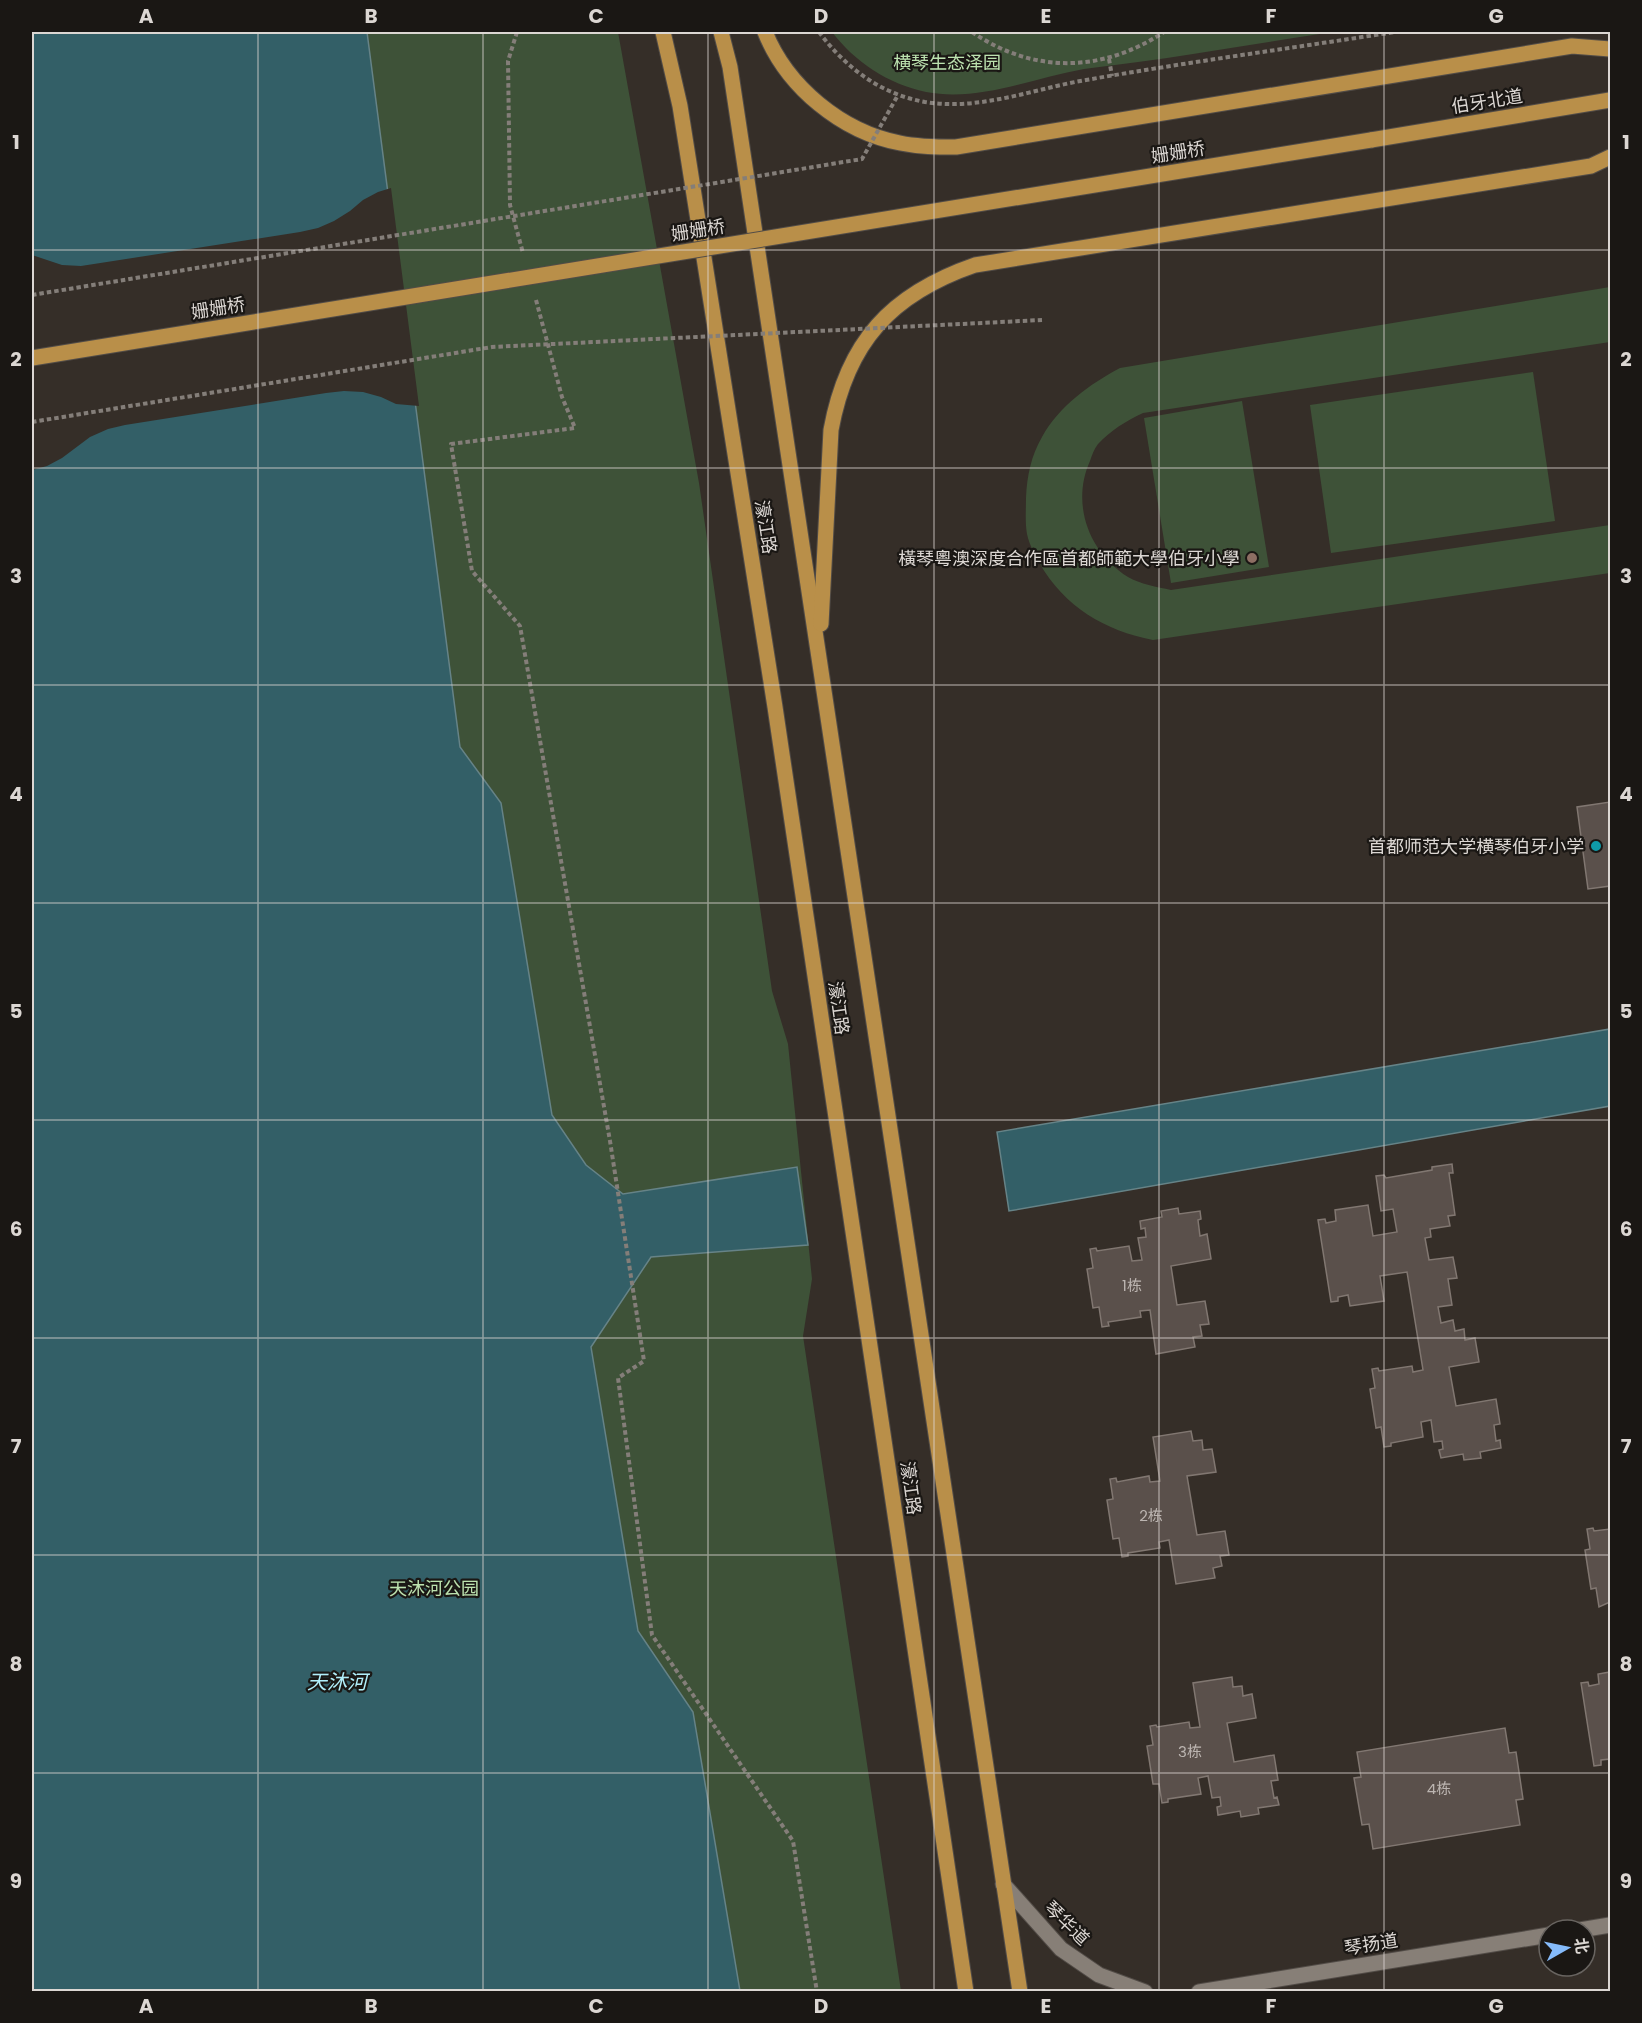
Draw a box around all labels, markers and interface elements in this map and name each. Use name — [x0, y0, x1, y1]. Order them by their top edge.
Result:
text: A — [139, 2, 154, 30]
text: B — [364, 2, 378, 30]
text: C — [588, 2, 604, 30]
text: D — [814, 2, 828, 30]
text: E — [1041, 2, 1051, 30]
text: F — [1266, 2, 1277, 30]
text: G — [1488, 2, 1504, 30]
park label: 横琴生态泽园 — [893, 50, 1001, 75]
street label: 伯牙北道 — [1449, 83, 1525, 119]
text: 1 — [12, 128, 20, 156]
text: 1 — [1622, 128, 1630, 156]
street label: 姗姗桥 — [1149, 135, 1207, 169]
street label: 姗姗桥 — [669, 213, 727, 247]
street label: 姗姗桥 — [189, 291, 247, 325]
text: 2 — [10, 345, 22, 373]
text: 2 — [1620, 345, 1632, 373]
street label: 濠江路 — [749, 498, 783, 556]
place label: 橫琴粵澳深度合作區首都師範大學伯牙小學 — [898, 546, 1240, 571]
marker: 橫琴粵澳深度合作區首都師範大學伯牙小學 — [1245, 551, 1259, 565]
text: 3 — [10, 562, 22, 590]
text: 3 — [1620, 562, 1632, 590]
text: 4 — [9, 780, 23, 808]
text: 4 — [1619, 780, 1633, 808]
place label: 首都师范大学横琴伯牙小学 — [1368, 834, 1584, 859]
marker: 首都师范大学横琴伯牙小学 — [1589, 839, 1603, 853]
street label: 濠江路 — [823, 980, 855, 1036]
text: 5 — [10, 997, 23, 1025]
text: 5 — [1620, 997, 1633, 1025]
text: 6 — [10, 1215, 22, 1243]
text: 6 — [1620, 1215, 1632, 1243]
house number: 1栋 — [1122, 1275, 1142, 1296]
text: 7 — [11, 1432, 22, 1460]
text: 7 — [1621, 1432, 1632, 1460]
street label: 濠江路 — [895, 1460, 927, 1516]
house number: 2栋 — [1139, 1505, 1163, 1526]
park label: 天沐河公园 — [389, 1576, 479, 1601]
text: 8 — [10, 1650, 22, 1678]
text: 8 — [1620, 1650, 1632, 1678]
water label: 天沐河 — [307, 1668, 371, 1696]
house number: 3栋 — [1178, 1741, 1202, 1762]
house number: 4栋 — [1427, 1778, 1451, 1799]
text: 9 — [10, 1867, 22, 1895]
text: 9 — [1620, 1867, 1632, 1895]
street label: 琴华道 — [1039, 1895, 1095, 1951]
north arrow — [1537, 1918, 1597, 1978]
street label: 琴扬道 — [1342, 1927, 1400, 1961]
text: 北 — [1569, 1936, 1594, 1955]
text: A — [139, 1992, 154, 2020]
text: B — [364, 1992, 378, 2020]
text: C — [588, 1992, 604, 2020]
text: D — [814, 1992, 828, 2020]
text: E — [1041, 1992, 1051, 2020]
text: F — [1266, 1992, 1277, 2020]
text: G — [1488, 1992, 1504, 2020]

